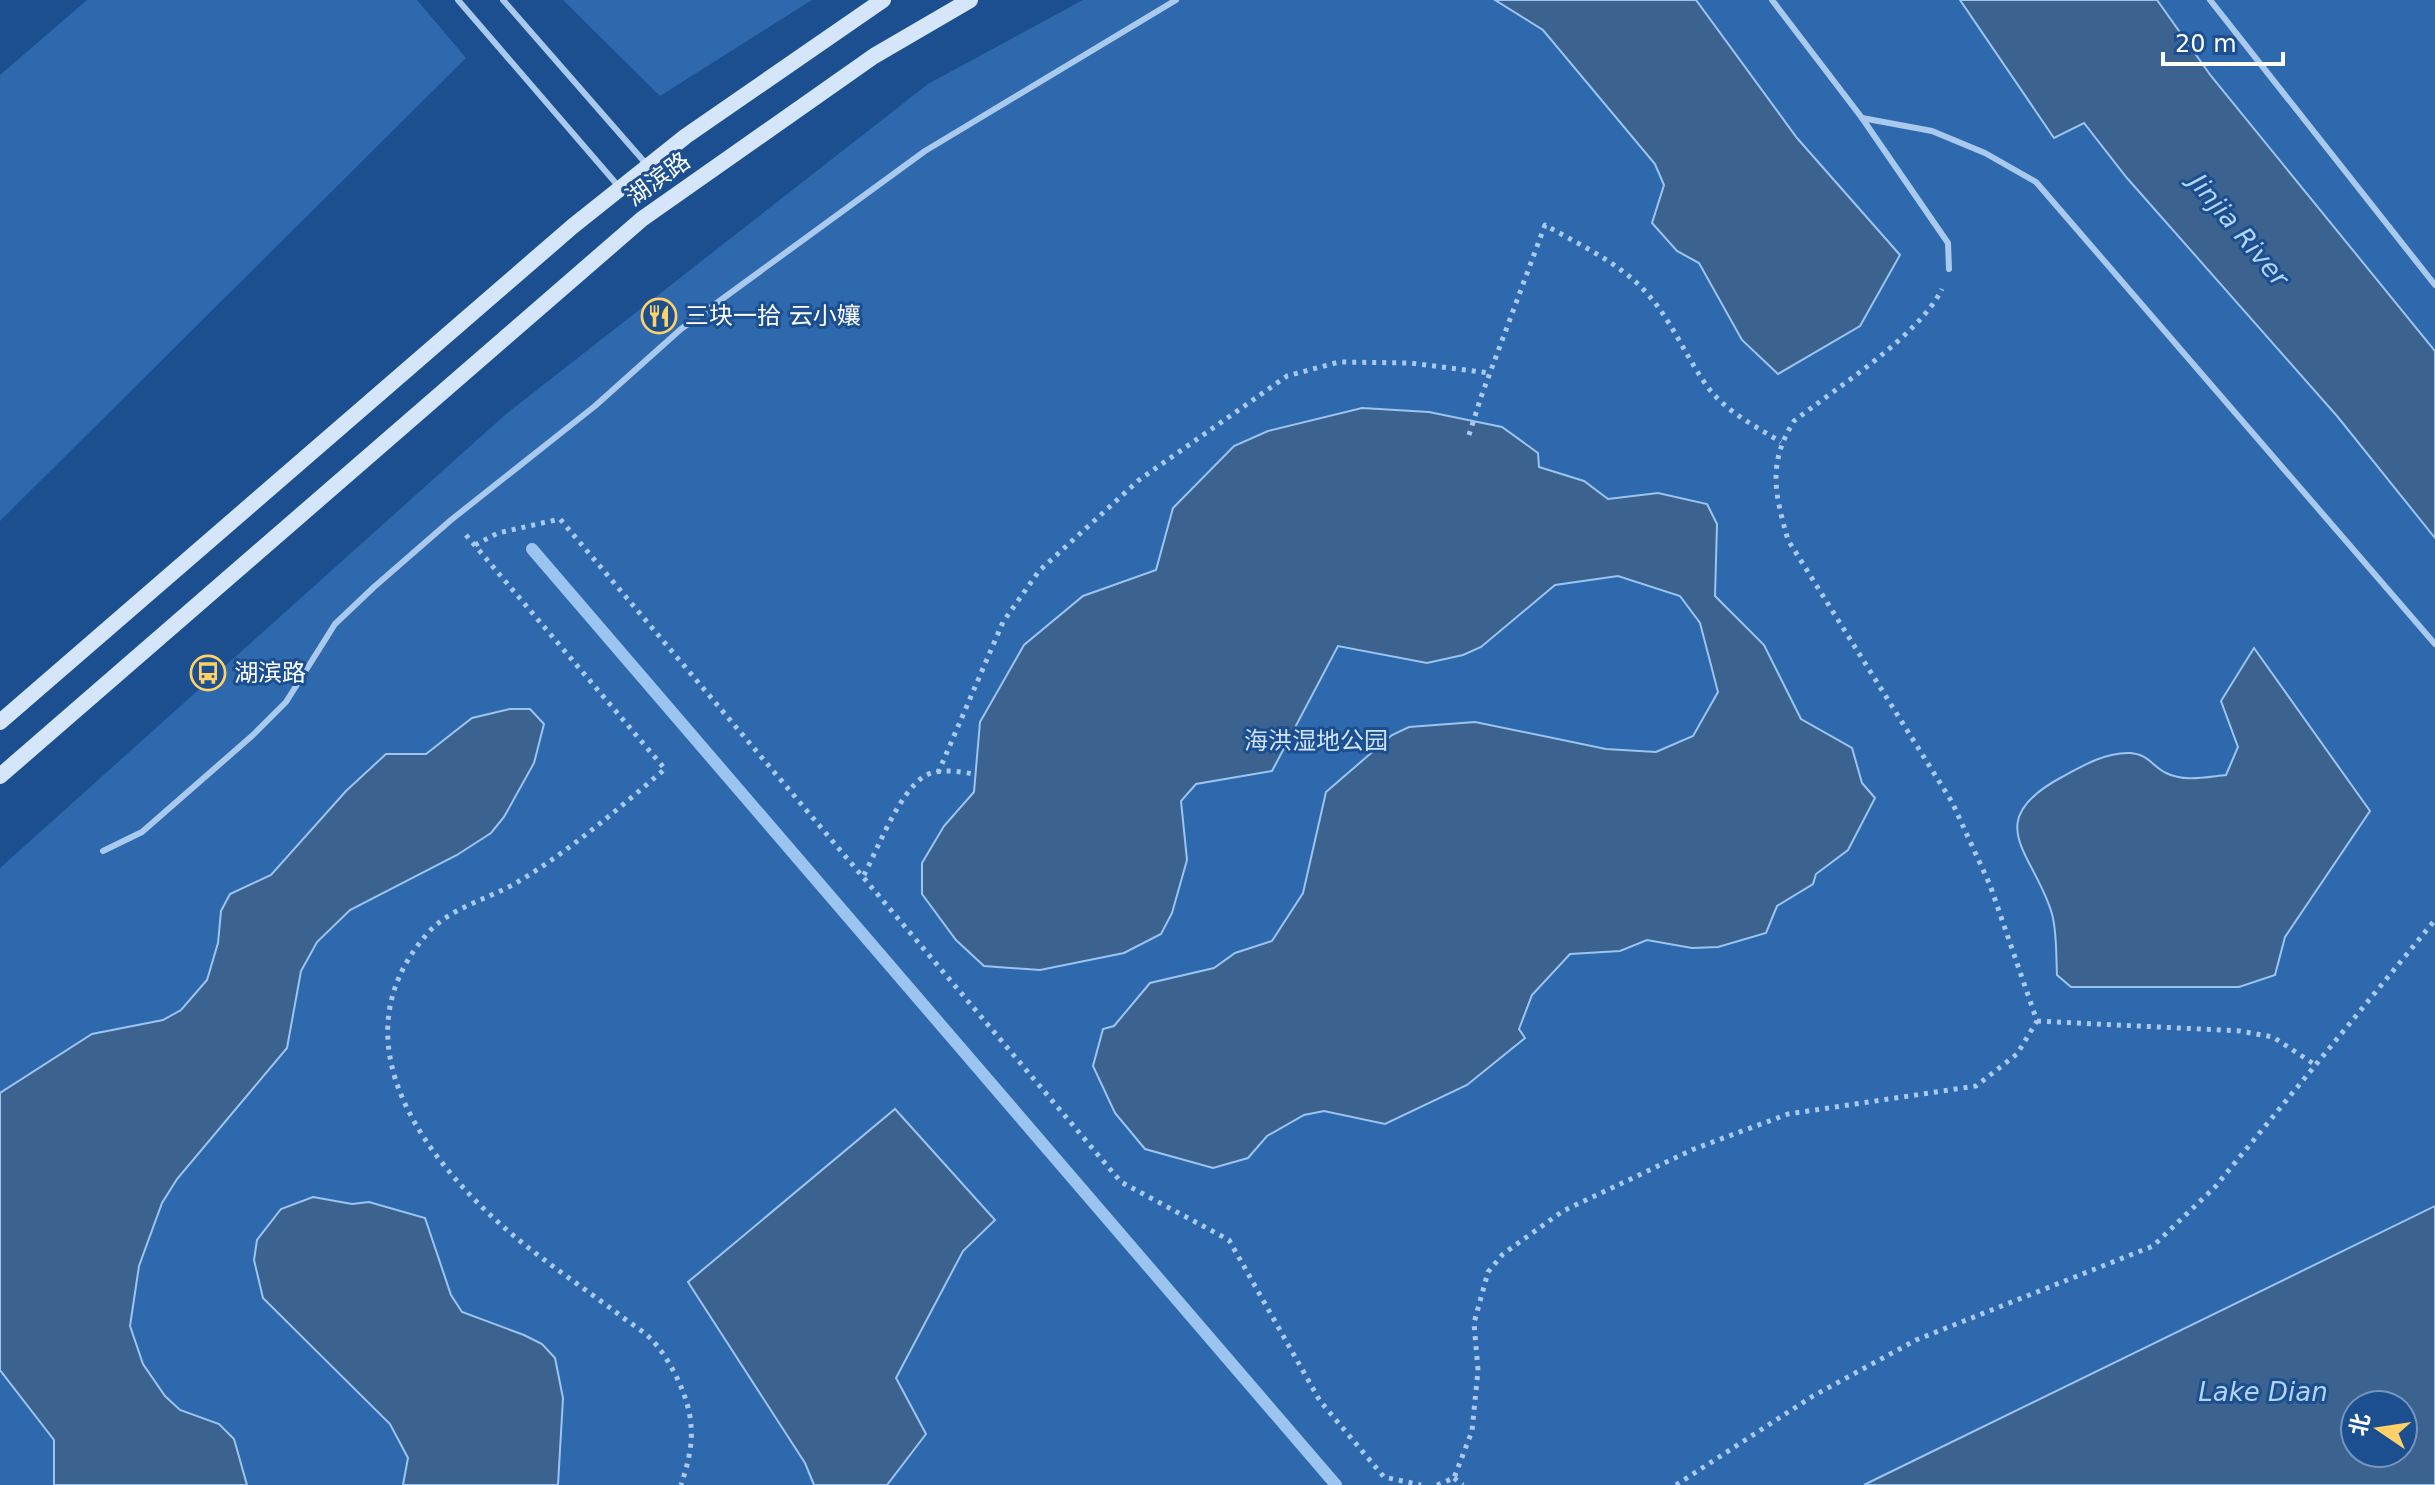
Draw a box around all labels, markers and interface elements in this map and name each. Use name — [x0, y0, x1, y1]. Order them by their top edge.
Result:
scale bar — [2163, 16, 2283, 66]
text: 20 m — [2175, 30, 2237, 58]
street label: 湖滨路 — [621, 147, 695, 211]
water label: Jinjia River — [2180, 164, 2296, 294]
restaurant icon: 三块一拾 云小孃 — [640, 297, 678, 335]
place label: 三块一拾 云小孃 — [685, 302, 861, 330]
bus stop icon: 湖滨路 — [189, 654, 227, 692]
place label: 湖滨路 — [234, 659, 306, 687]
park label: 海洪湿地公园 — [1244, 727, 1388, 755]
water label: Lake Dian — [2198, 1377, 2328, 1407]
north arrow — [2339, 1389, 2419, 1469]
text: 北 — [2345, 1411, 2375, 1438]

